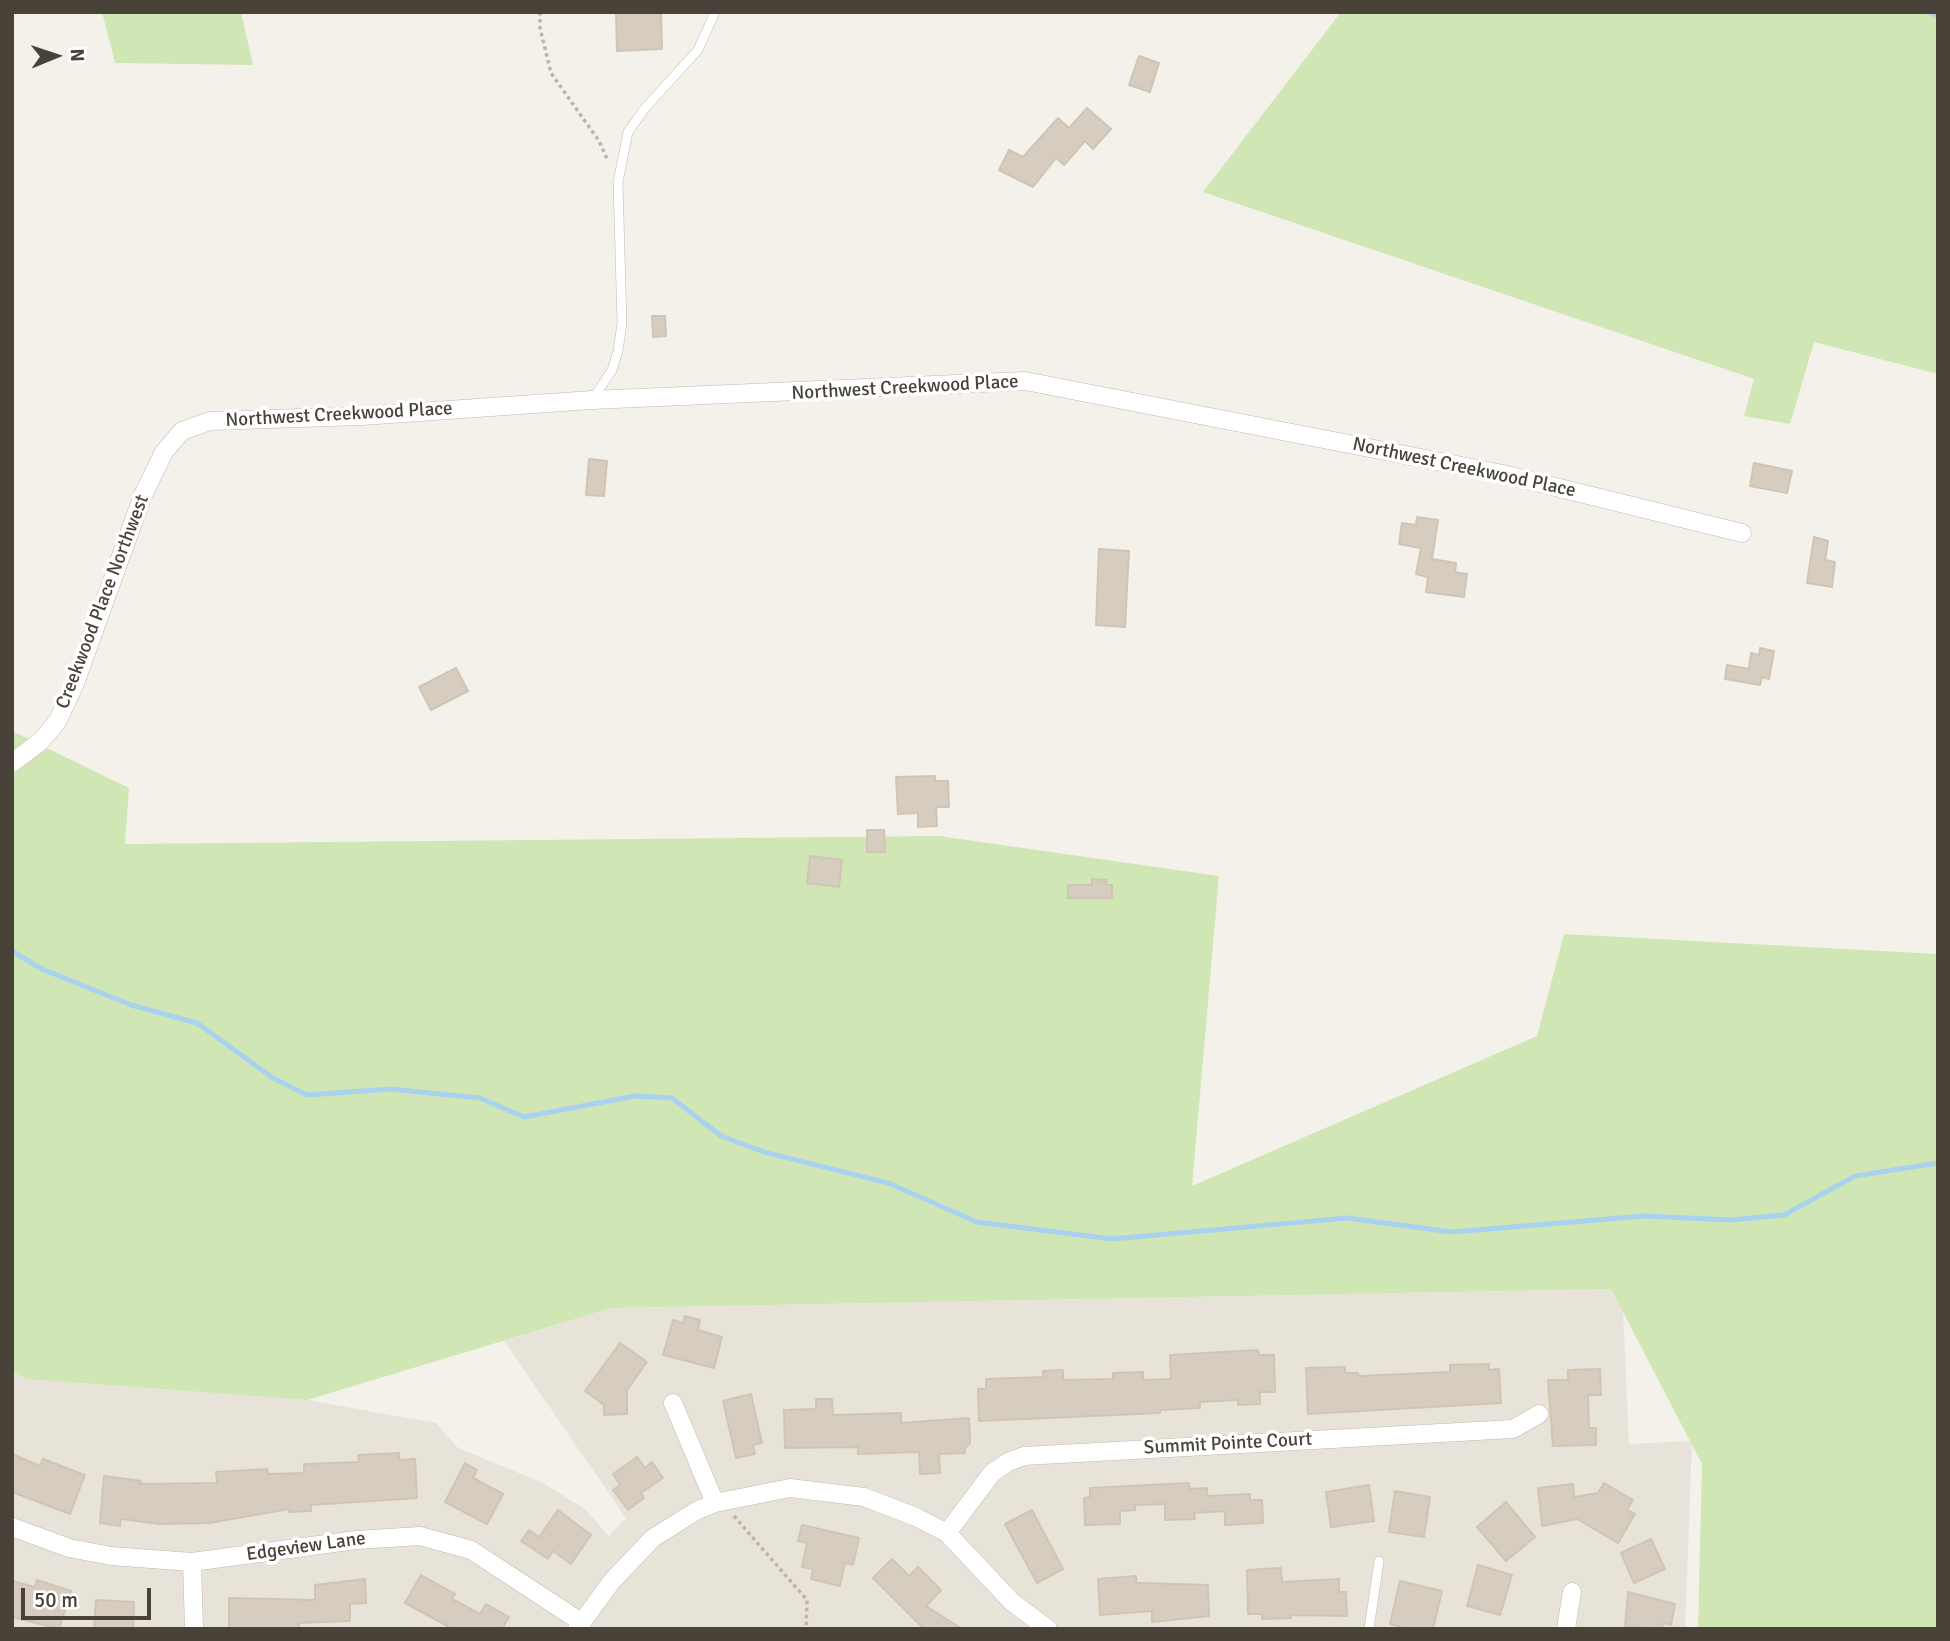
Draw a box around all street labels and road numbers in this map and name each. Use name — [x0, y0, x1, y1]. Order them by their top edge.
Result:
street label: Northwest Creekwood Place — [791, 371, 1019, 405]
street label: Northwest Creekwood Place — [225, 398, 453, 432]
street label: Northwest Creekwood Place — [1350, 433, 1578, 503]
street label: Creekwood Place Northwest — [52, 492, 154, 712]
street label: Summit Pointe Court — [1143, 1428, 1313, 1460]
street label: Edgeview Lane — [245, 1527, 367, 1567]

